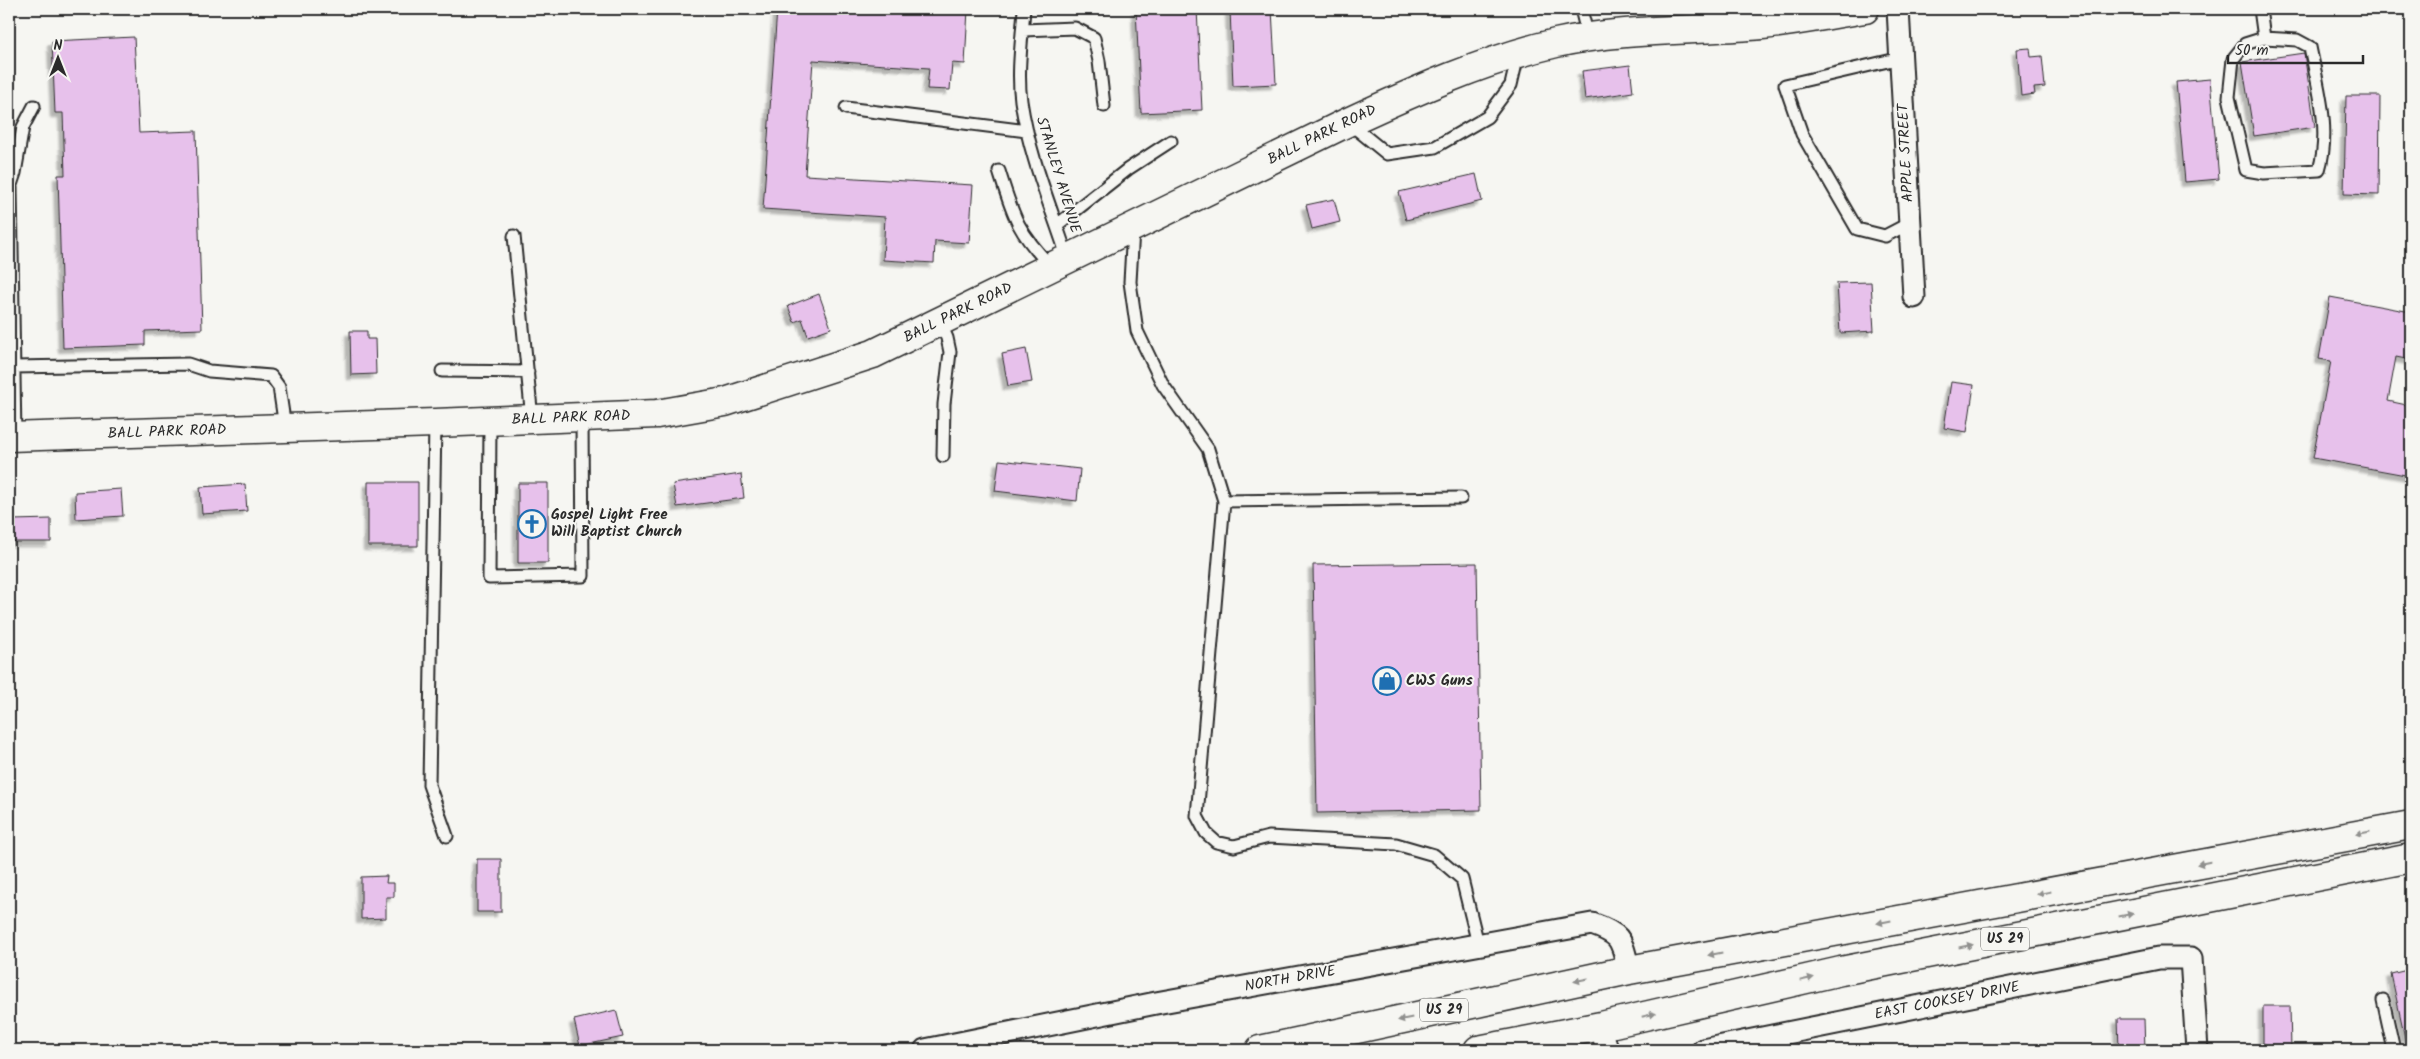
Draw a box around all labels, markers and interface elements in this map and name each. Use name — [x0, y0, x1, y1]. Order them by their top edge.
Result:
north arrow — [32, 32, 82, 82]
scale bar — [2228, 32, 2362, 64]
text: N — [54, 35, 63, 57]
text: 50 m — [2235, 39, 2269, 63]
street label: BALL PARK ROAD — [1263, 98, 1381, 172]
street label: APPLE STREET — [1891, 101, 1921, 203]
street label: STANLEY AVENUE — [1029, 114, 1087, 237]
street label: BALL PARK ROAD — [899, 276, 1017, 350]
street label: BALL PARK ROAD — [511, 404, 631, 432]
street label: BALL PARK ROAD — [107, 418, 227, 446]
place label: Gospel Light Free Will Baptist Church — [551, 503, 682, 544]
church icon: Gospel Light Free Will Baptist Church — [517, 509, 547, 539]
shop icon: CWS Guns — [1372, 666, 1402, 696]
place label: CWS Guns — [1406, 669, 1473, 693]
one-way arrow — [2355, 830, 2371, 838]
one-way arrow — [2195, 860, 2211, 868]
one-way arrow — [2035, 889, 2051, 897]
one-way arrow — [2118, 910, 2134, 918]
one-way arrow — [1876, 919, 1892, 927]
road number: US 29 — [1981, 928, 2029, 951]
one-way arrow — [1959, 942, 1975, 950]
one-way arrow — [1707, 950, 1722, 958]
street label: NORTH DRIVE — [1243, 959, 1339, 999]
one-way arrow — [1800, 975, 1815, 983]
street label: EAST COOKSEY DRIVE — [1872, 975, 2023, 1027]
one-way arrow — [1573, 977, 1589, 985]
road number: US 29 — [1420, 998, 1468, 1022]
one-way arrow — [1641, 1011, 1656, 1019]
one-way arrow — [1398, 1015, 1413, 1023]

